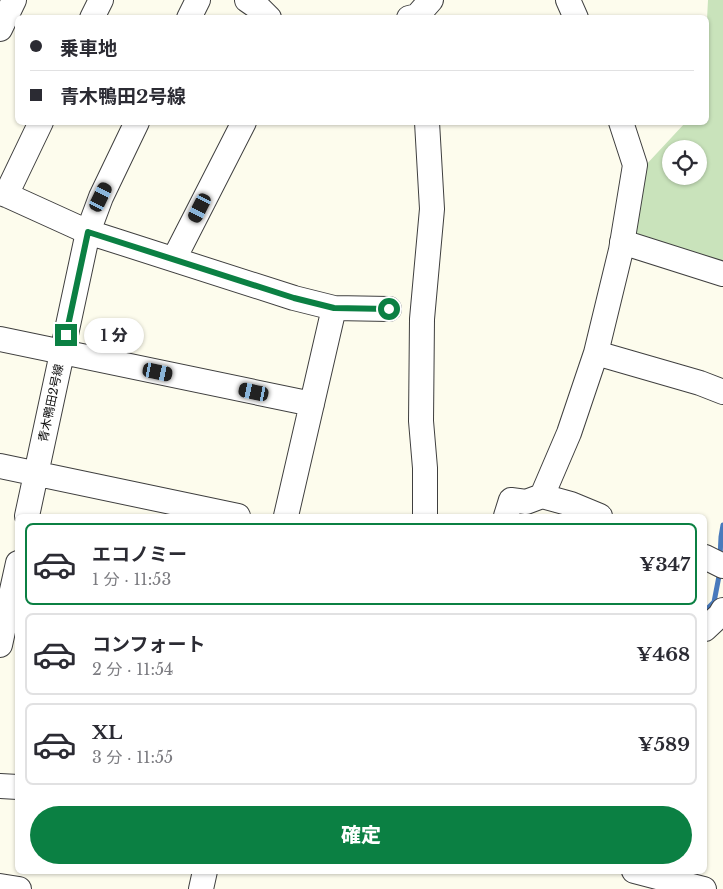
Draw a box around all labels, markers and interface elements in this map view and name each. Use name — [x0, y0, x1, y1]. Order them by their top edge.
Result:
text: 乗車地 — [60, 37, 117, 60]
text: 青木鴨田2号線 — [60, 85, 186, 108]
map controls — [662, 140, 707, 185]
button: locate — [662, 140, 707, 185]
car — [87, 180, 114, 214]
car — [186, 191, 213, 225]
route start — [378, 298, 400, 320]
callout: 1 分 — [84, 318, 144, 352]
route end — [55, 324, 77, 346]
text: 1 分 — [100, 325, 128, 345]
car — [141, 362, 174, 382]
street label: 青木鴨田2号線 — [35, 363, 66, 443]
car — [237, 382, 270, 402]
icon: car — [32, 542, 77, 587]
text: エコノミー — [92, 543, 187, 566]
text: ¥347 — [639, 553, 690, 576]
text: 1 分 · 11:53 — [92, 569, 171, 589]
icon: car — [32, 632, 77, 677]
text: コンフォート — [92, 633, 205, 656]
text: ¥468 — [636, 643, 690, 666]
text: 2 分 · 11:54 — [92, 659, 173, 679]
text: XL — [92, 721, 122, 744]
icon: car — [32, 722, 77, 767]
text: ¥589 — [638, 733, 690, 756]
text: 3 分 · 11:55 — [92, 747, 173, 767]
button: 確定 — [30, 806, 692, 864]

